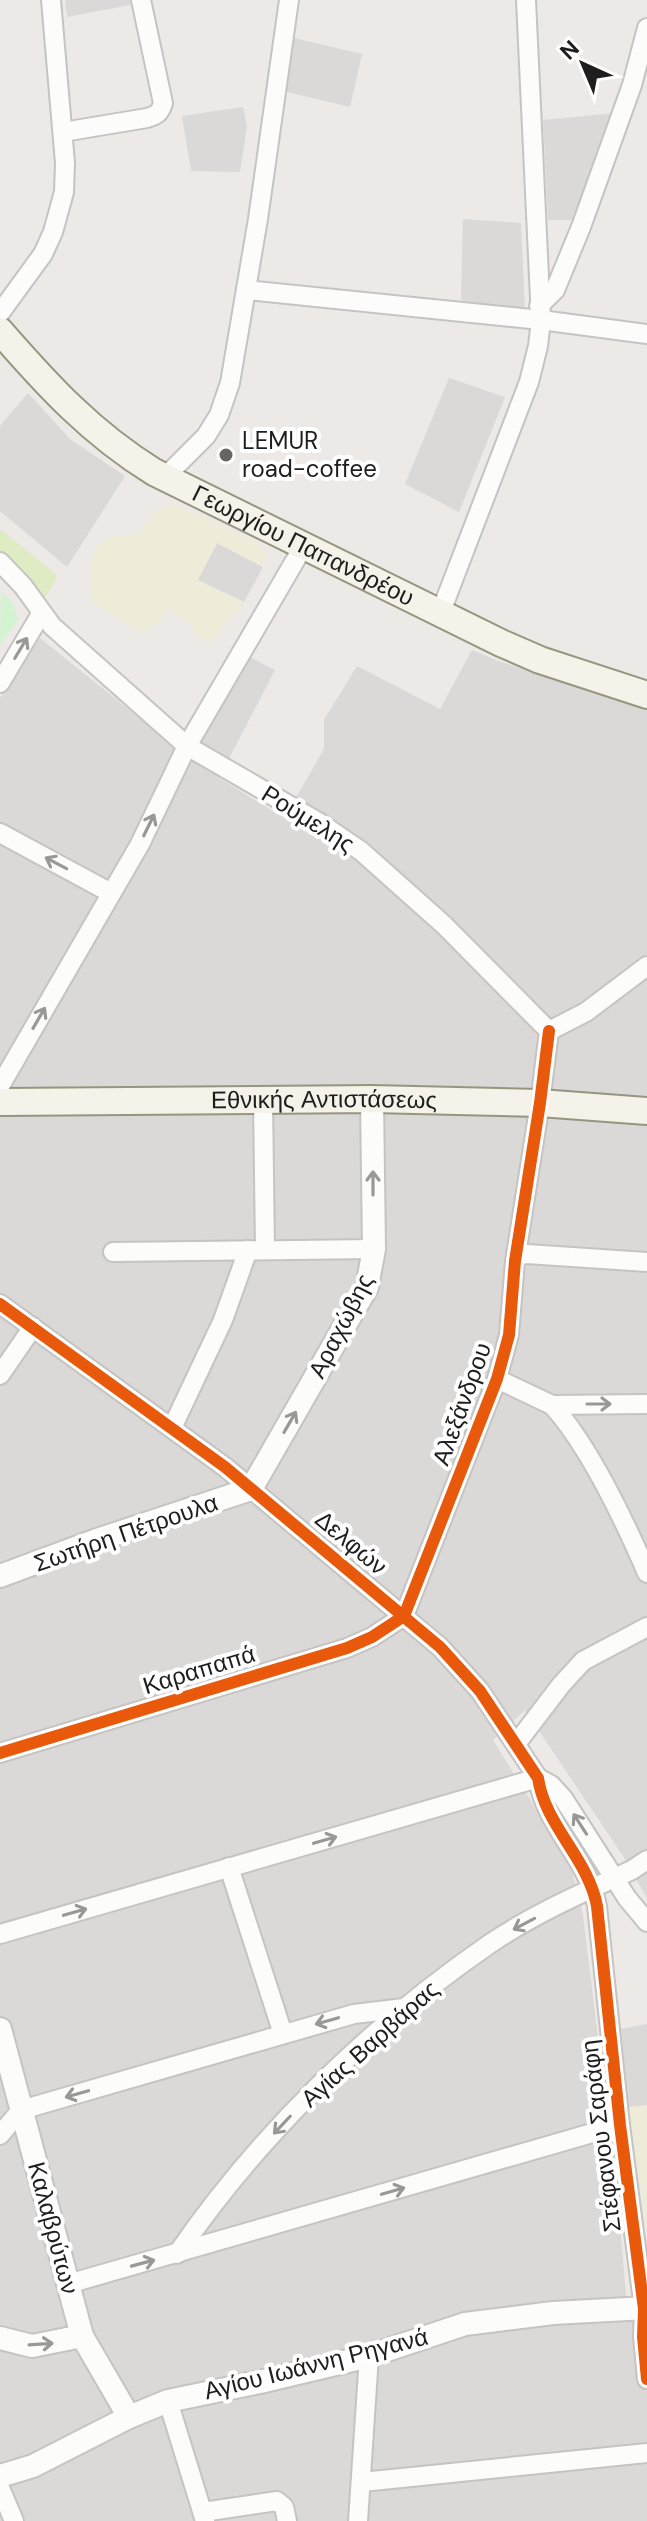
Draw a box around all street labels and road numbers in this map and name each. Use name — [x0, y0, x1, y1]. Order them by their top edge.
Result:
street label: Γεωργίου Παπανδρέου — [187, 477, 419, 613]
street label: Ρούμελης — [256, 778, 361, 859]
street label: Εθνικής Αντιστάσεως — [211, 1083, 437, 1116]
street label: Αραχώβης — [301, 1268, 380, 1383]
street label: Αλεξάνδρου — [425, 1338, 498, 1469]
street label: Σωτήρη Πέτρουλα — [30, 1486, 222, 1579]
street label: Δελφών — [309, 1504, 394, 1582]
street label: Καραπαπά — [139, 1638, 259, 1701]
street label: Αγίας Βαρβάρας — [294, 1974, 445, 2114]
street label: Στέφανου Σαράφη — [573, 2038, 628, 2234]
street label: Καλαβρύτων — [21, 2158, 86, 2297]
street label: Αγίου Ιωάννη Ρηγανά — [201, 2321, 431, 2406]

